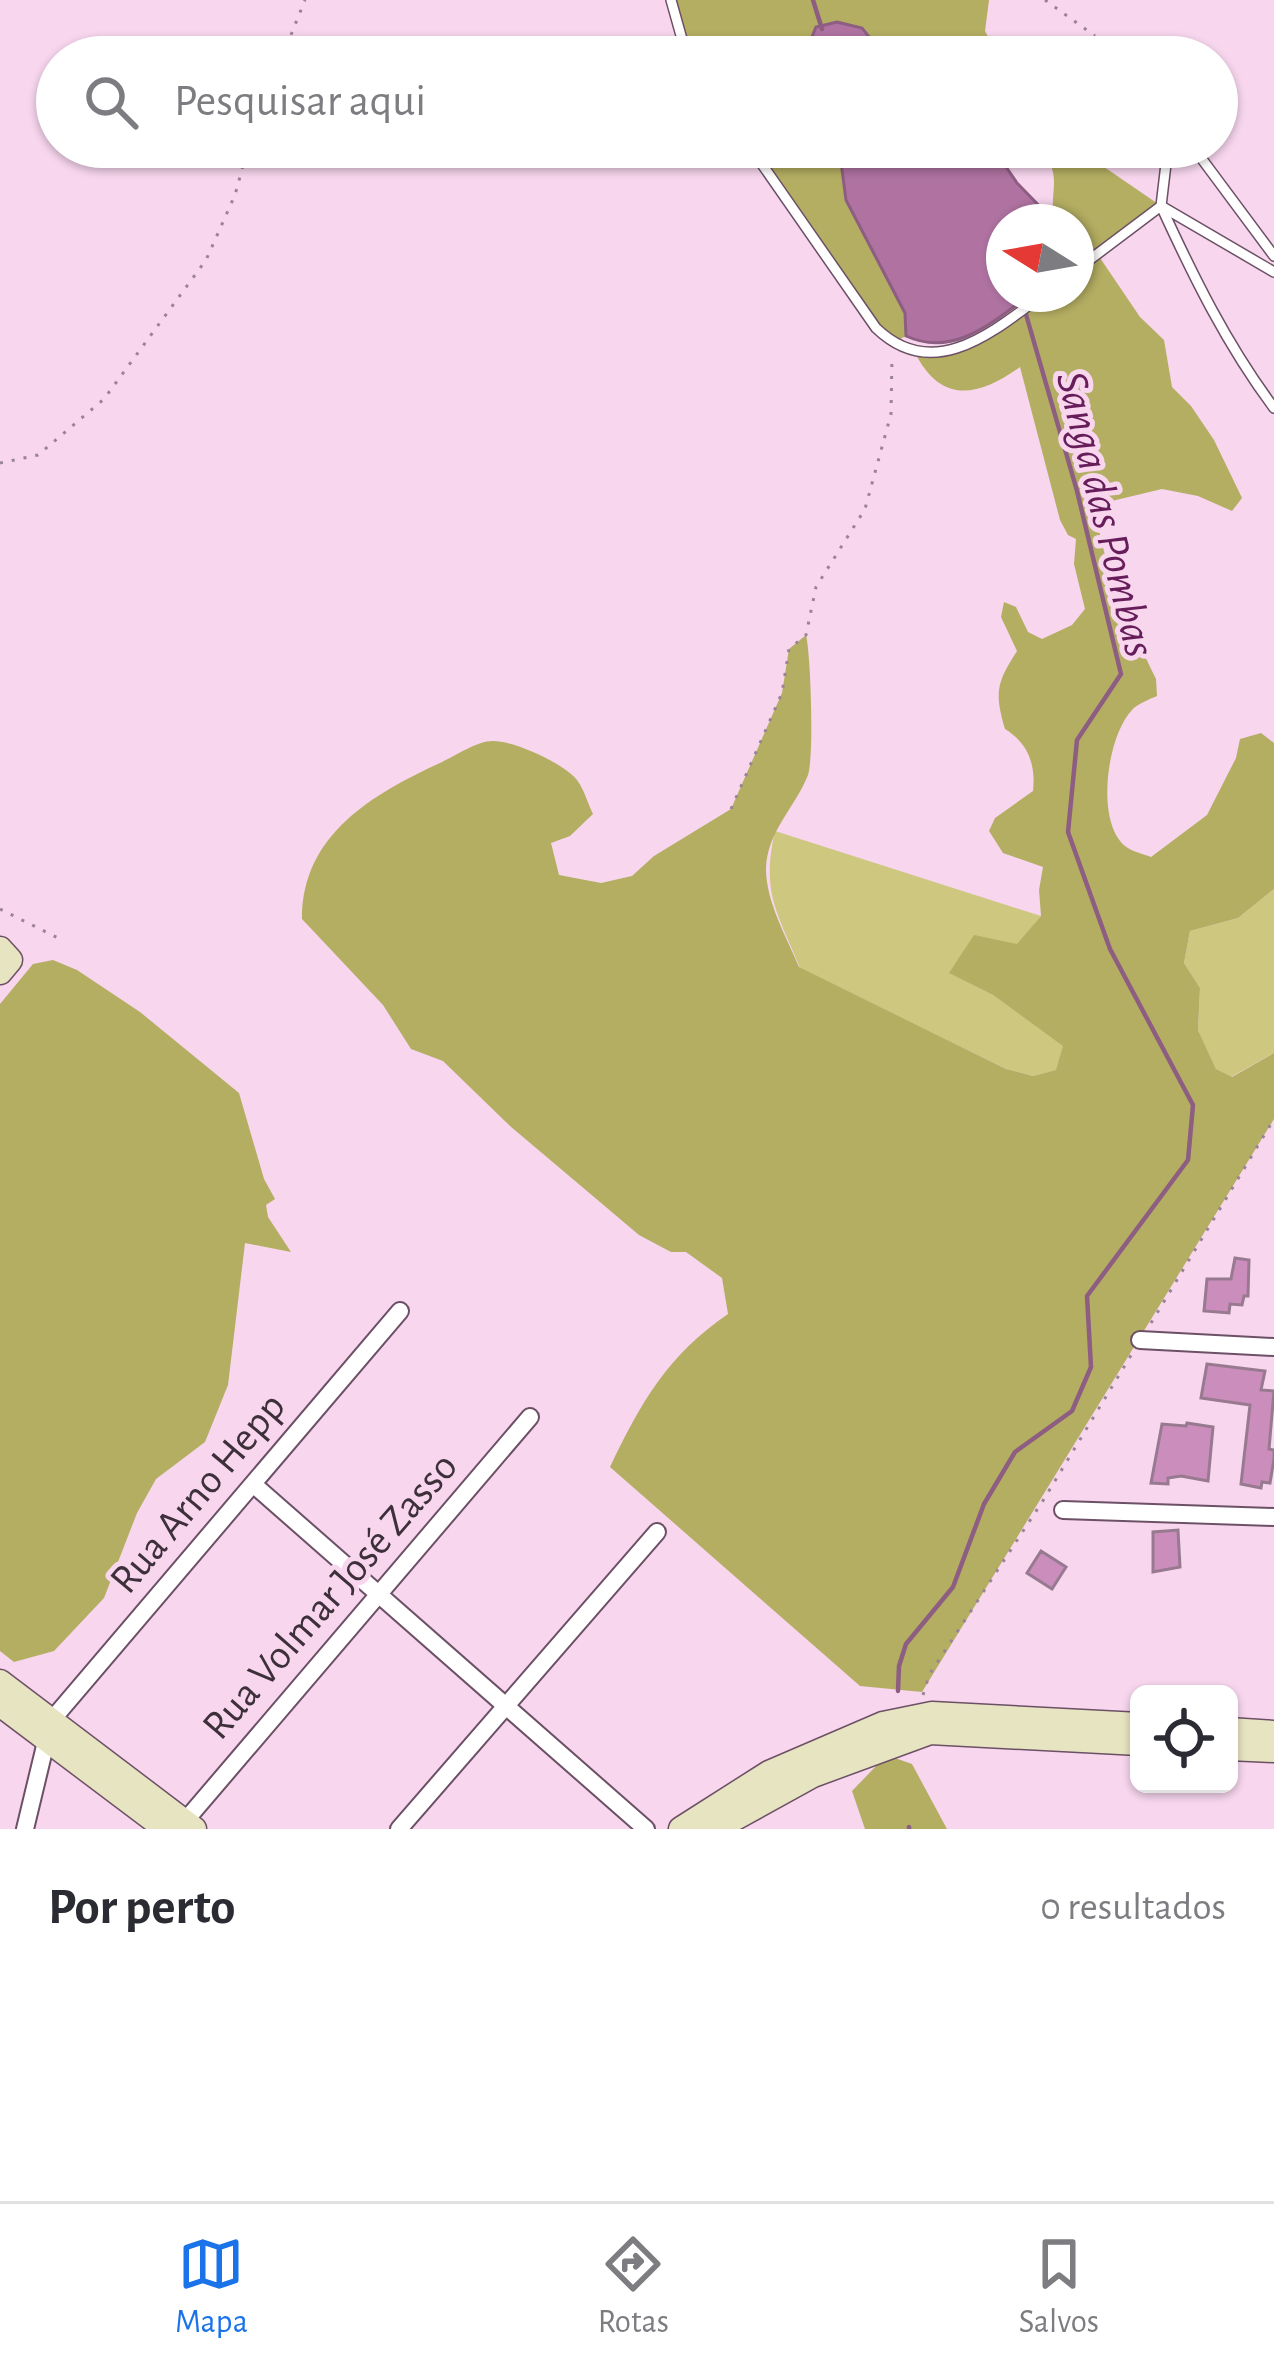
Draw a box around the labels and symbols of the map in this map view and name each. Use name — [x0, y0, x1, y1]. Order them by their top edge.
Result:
north arrow — [986, 204, 1094, 312]
water label: Sanga das Pombas — [1048, 367, 1162, 661]
street label: Rua Arno Hepp — [103, 1385, 293, 1601]
street label: Rua Volmar José Zasso — [195, 1445, 465, 1747]

